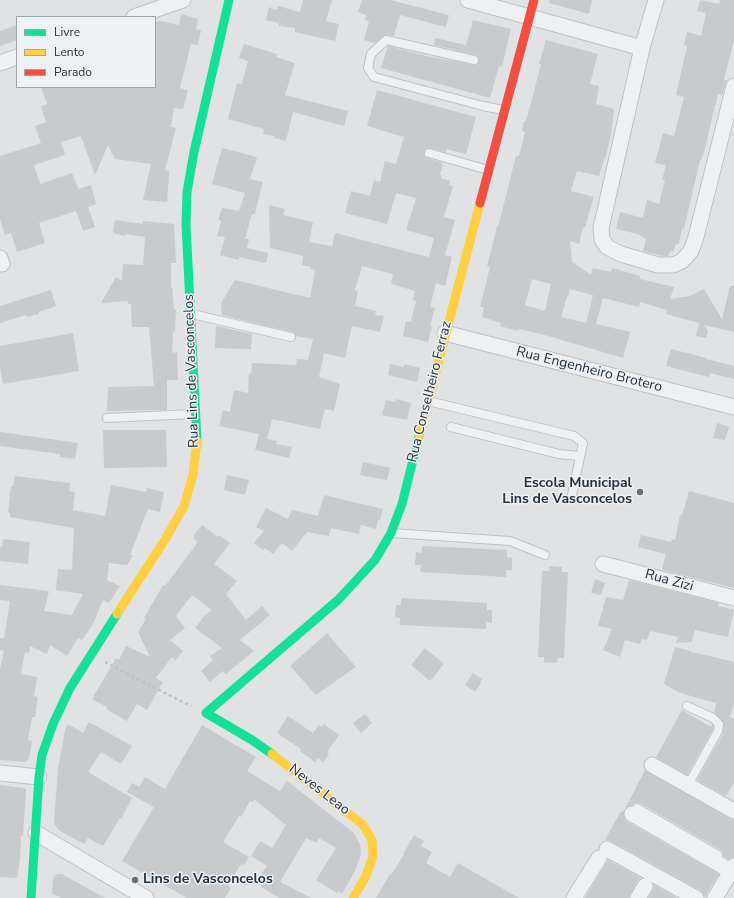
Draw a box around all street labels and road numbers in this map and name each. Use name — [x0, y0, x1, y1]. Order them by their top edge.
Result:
street label: Rua Lins de Vasconcelos — [181, 294, 203, 448]
street label: Rua Conselheiro Ferraz — [404, 320, 456, 464]
street label: Rua Engenheiro Brotero — [514, 344, 664, 396]
street label: Rua Zizi — [643, 566, 695, 596]
street label: Neves Leao — [285, 761, 353, 819]

